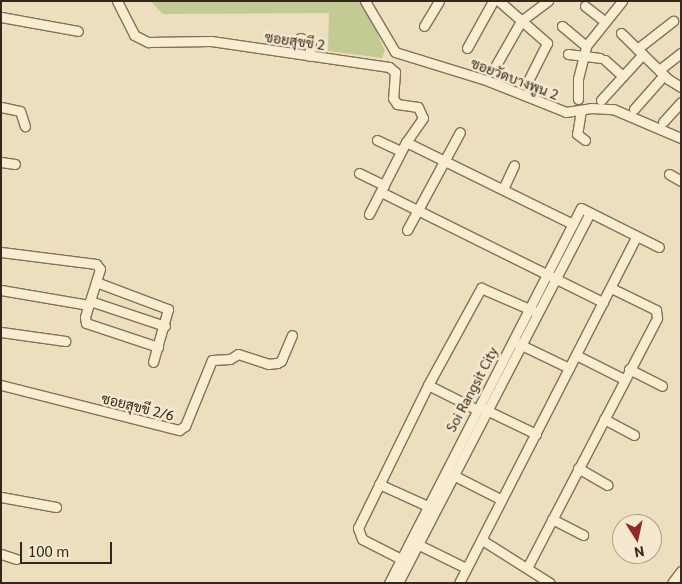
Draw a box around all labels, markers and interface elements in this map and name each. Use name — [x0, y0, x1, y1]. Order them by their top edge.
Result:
street label: ซอยสุขขี 2 — [264, 27, 326, 53]
street label: ซอยวัดบางพูน 2 — [469, 54, 561, 102]
street label: Soi Rangsit City — [442, 344, 500, 434]
street label: ซอยสุขขี 2/6 — [100, 389, 176, 423]
north arrow — [612, 514, 662, 564]
scale bar — [22, 532, 115, 564]
text: 100 m — [28, 541, 69, 560]
text: N — [633, 543, 646, 562]

